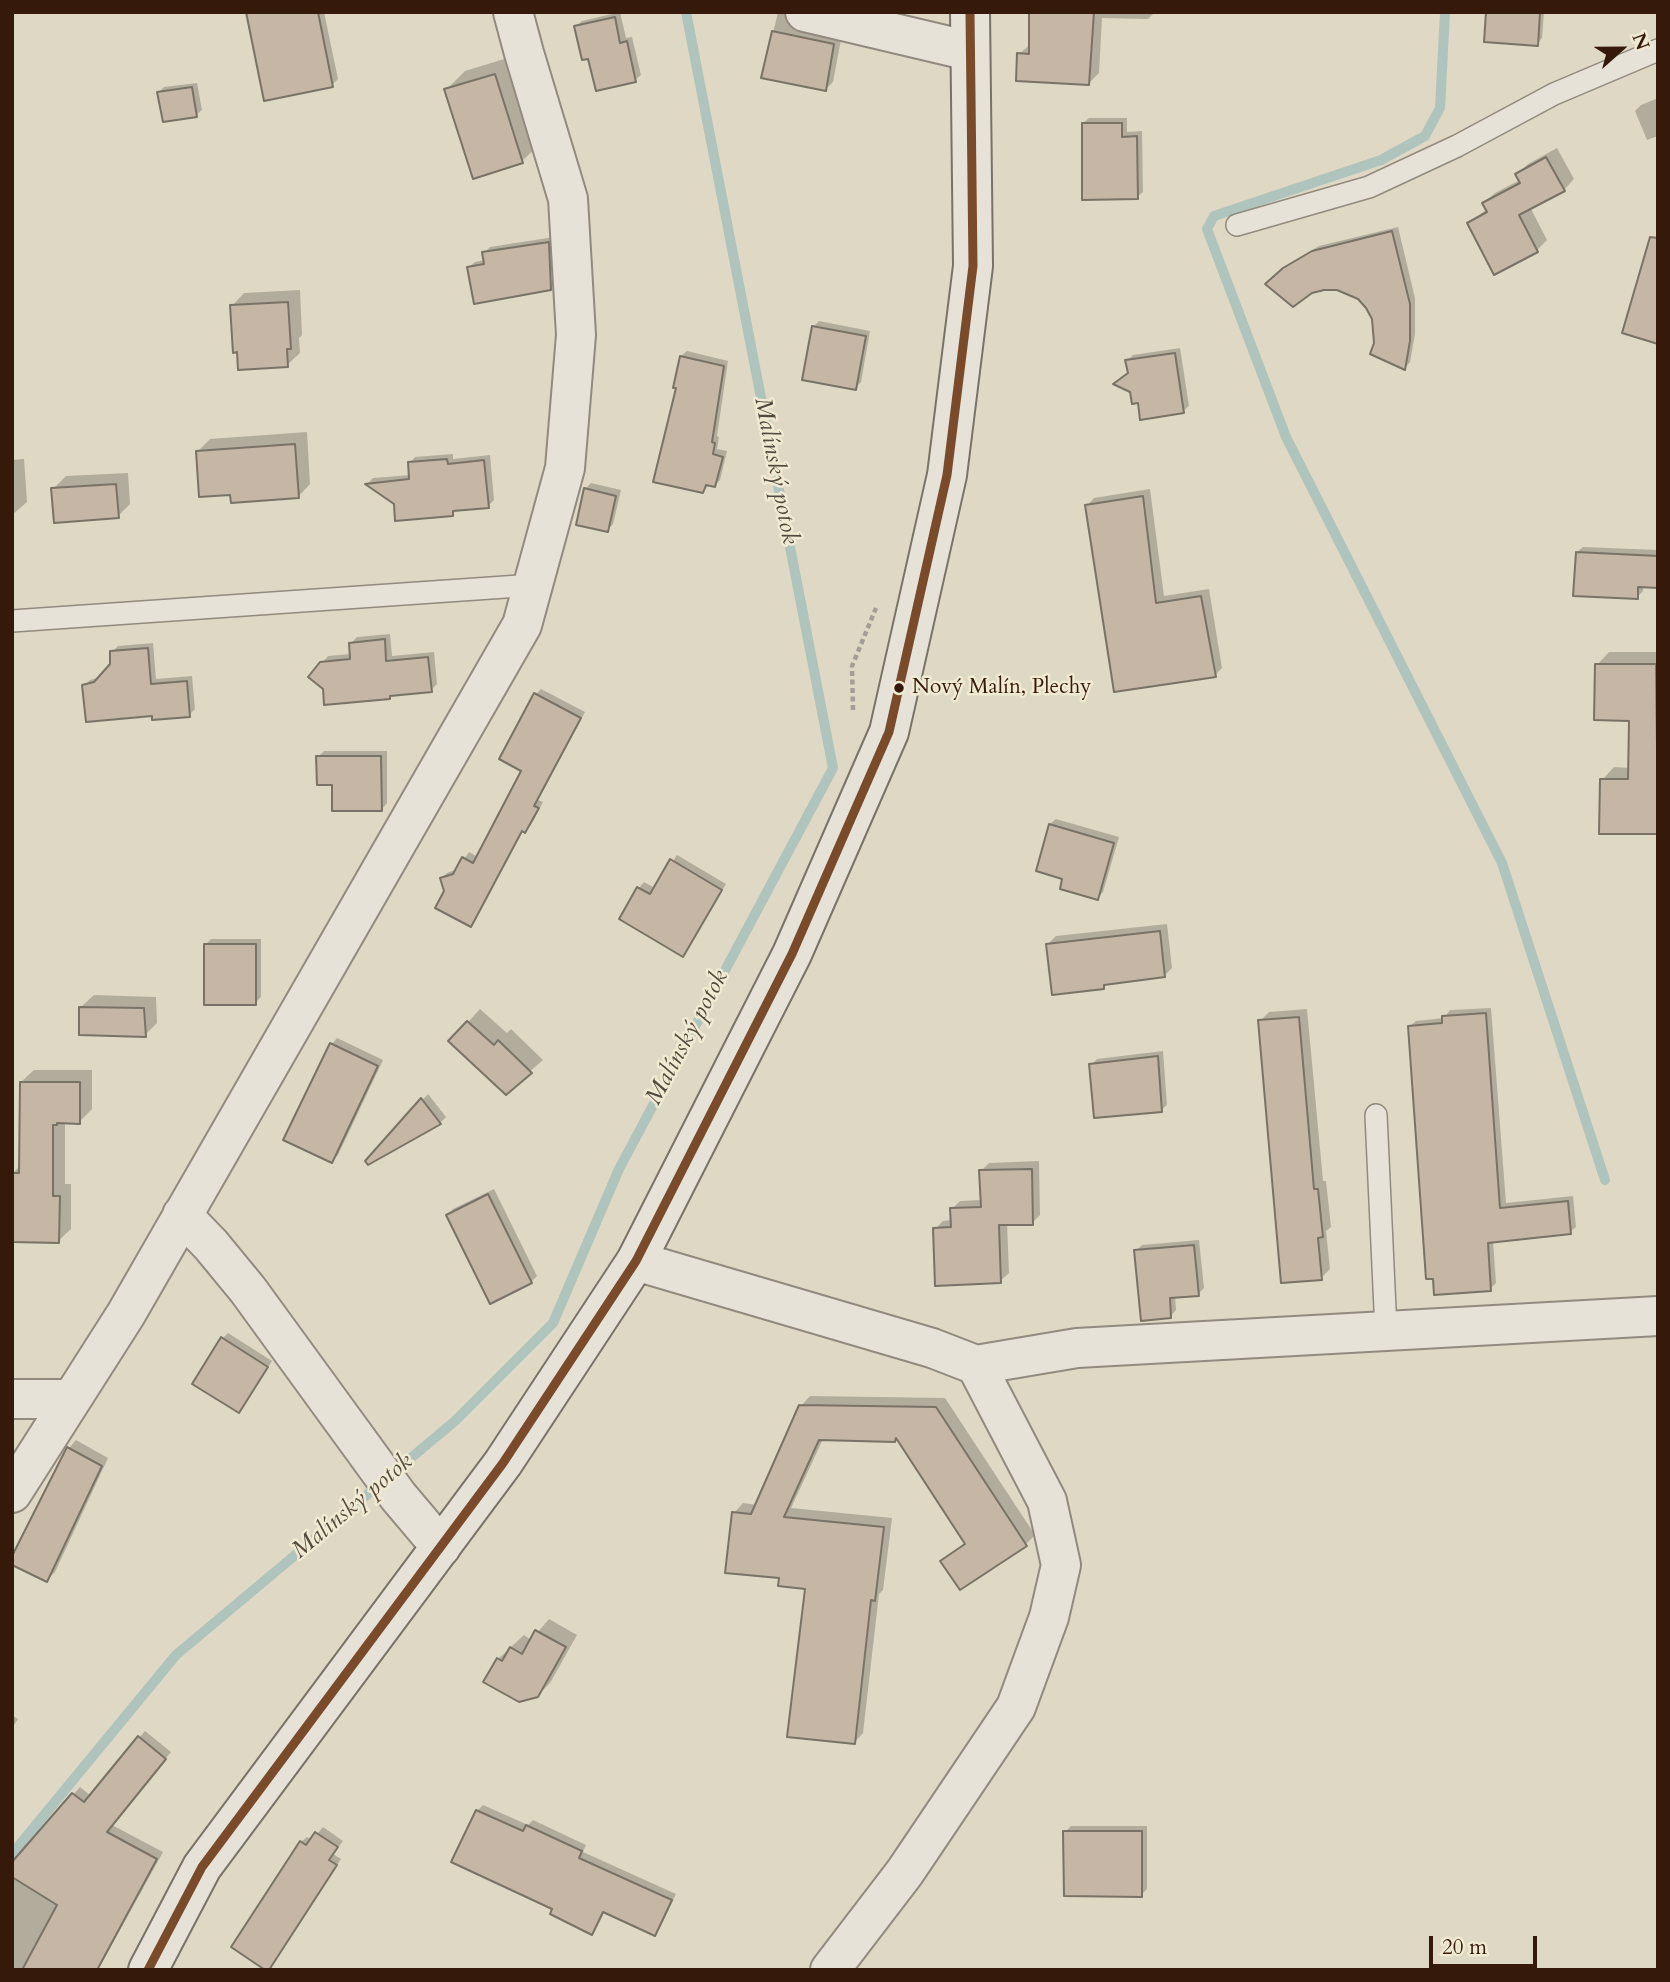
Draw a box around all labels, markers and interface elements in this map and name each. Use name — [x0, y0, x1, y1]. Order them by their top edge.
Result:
north arrow — [1586, 14, 1656, 84]
text: N — [1626, 29, 1656, 54]
water label: Malínský potok — [747, 395, 803, 547]
place label: Nový Malín, Plechy — [912, 675, 1091, 701]
marker: Nový Malín, Plechy — [892, 681, 906, 695]
water label: Malínský potok — [640, 966, 736, 1110]
water label: Malínský potok — [287, 1448, 419, 1566]
scale bar — [1432, 1923, 1540, 1967]
text: 20 m — [1442, 1933, 1487, 1962]

